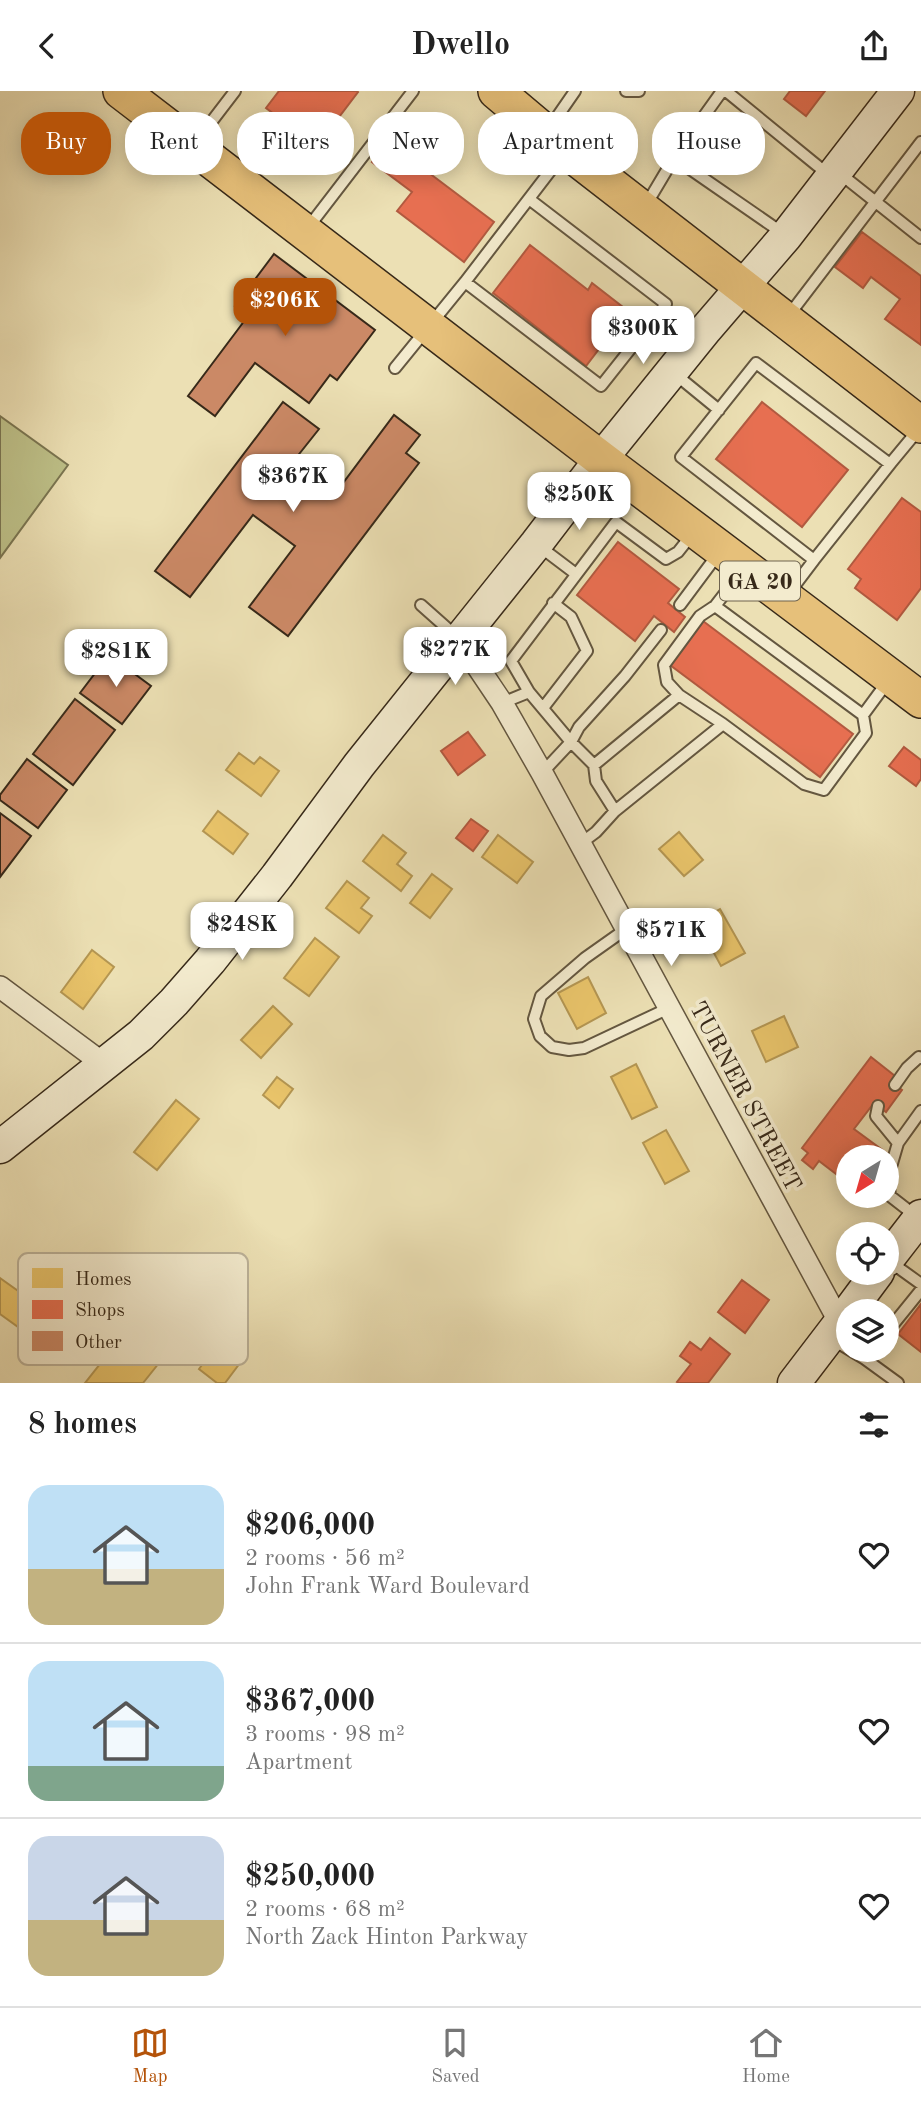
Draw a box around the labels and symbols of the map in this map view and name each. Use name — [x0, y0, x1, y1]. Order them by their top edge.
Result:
pin: $206K — [236, 279, 334, 338]
pin: $300K — [594, 307, 692, 366]
pin: $367K — [244, 455, 342, 514]
pin: $250K — [530, 473, 628, 532]
road number: GA 20 — [720, 561, 800, 601]
pin: $277K — [406, 627, 504, 687]
pin: $281K — [67, 629, 165, 689]
pin: $248K — [193, 903, 291, 962]
pin: $571K — [622, 909, 720, 968]
street label: TURNER STREET — [684, 998, 804, 1196]
north arrow — [836, 1145, 900, 1207]
legend — [18, 1253, 248, 1365]
text: Homes — [75, 1271, 131, 1290]
text: Shops — [75, 1302, 125, 1321]
text: Other — [75, 1334, 122, 1353]

